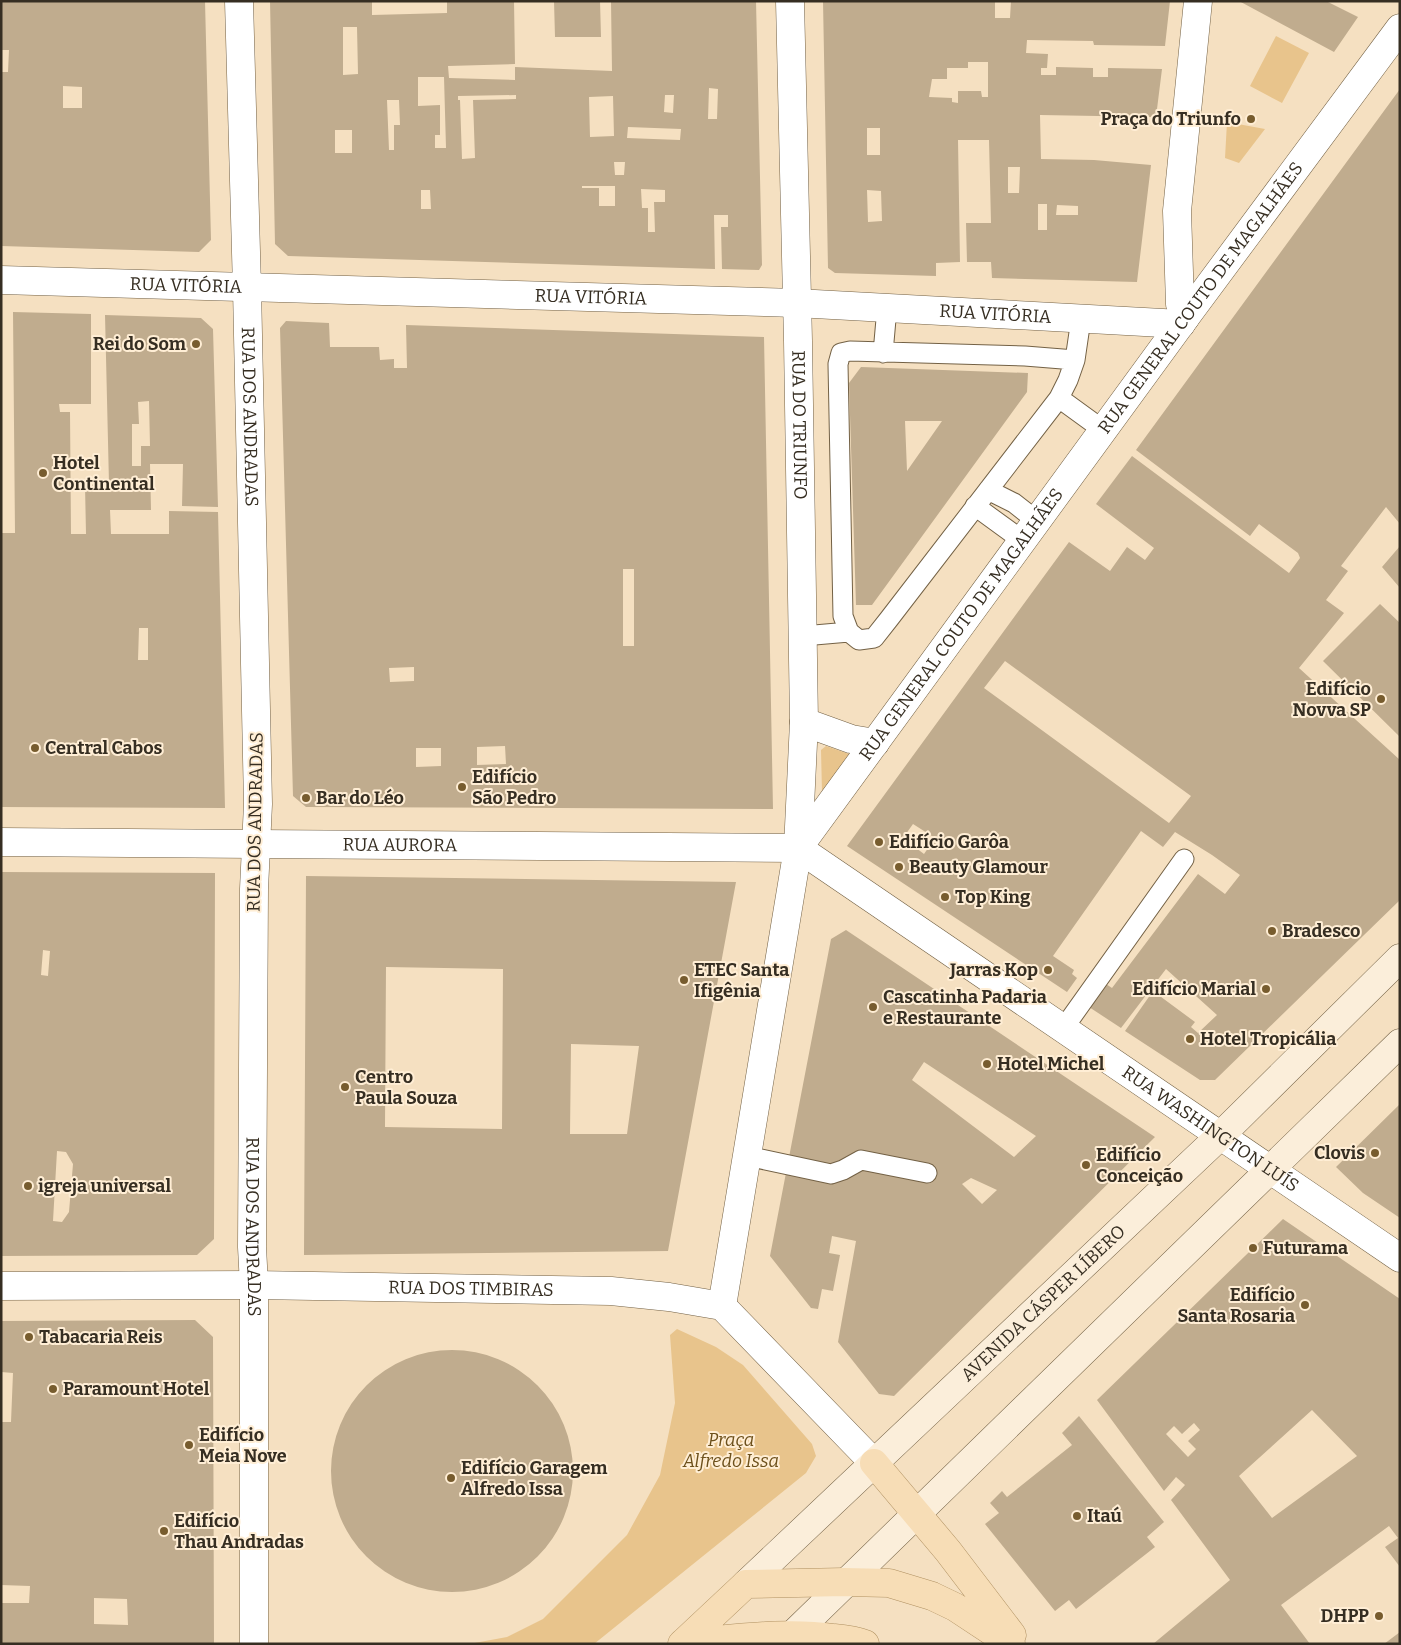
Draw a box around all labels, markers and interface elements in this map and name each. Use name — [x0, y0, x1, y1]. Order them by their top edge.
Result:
place label: Praça do Triunfo — [1100, 108, 1241, 130]
marker: Praça do Triunfo — [1245, 113, 1257, 125]
street label: RUA GENERAL COUTO DE MAGALHÃES — [1093, 158, 1308, 438]
street label: RUA VITÓRIA — [129, 273, 243, 298]
street label: RUA VITÓRIA — [534, 284, 647, 310]
street label: RUA VITÓRIA — [939, 300, 1052, 328]
street label: RUA DOS ANDRADAS — [237, 327, 263, 507]
place label: Rei do Som — [93, 333, 186, 355]
marker: Rei do Som — [190, 338, 202, 350]
street label: RUA DO TRIUNFO — [787, 350, 811, 500]
place label: Hotel Continental — [53, 452, 155, 495]
marker: Hotel Continental — [37, 467, 49, 479]
street label: RUA GENERAL COUTO DE MAGALHÃES — [855, 484, 1068, 765]
place label: Edifício Novva SP — [1293, 678, 1371, 721]
marker: Edifício Novva SP — [1375, 693, 1387, 705]
street label: RUA DOS ANDRADAS — [242, 732, 268, 912]
place label: Central Cabos — [45, 737, 163, 759]
marker: Central Cabos — [29, 742, 41, 754]
place label: Edifício São Pedro — [472, 766, 556, 809]
marker: Edifício São Pedro — [456, 781, 468, 793]
place label: Bar do Léo — [316, 787, 404, 809]
marker: Bar do Léo — [300, 792, 312, 804]
place label: Edifício Garôa — [889, 831, 1009, 853]
street label: RUA AURORA — [342, 834, 458, 856]
marker: Edifício Garôa — [873, 836, 885, 848]
place label: Beauty Glamour — [909, 856, 1048, 878]
marker: Beauty Glamour — [893, 861, 905, 873]
place label: Top King — [955, 886, 1031, 908]
marker: Top King — [939, 891, 951, 903]
place label: Bradesco — [1282, 920, 1360, 942]
marker: Bradesco — [1266, 925, 1278, 937]
place label: ETEC Santa Ifigênia — [694, 959, 789, 1002]
place label: Jarras Kop — [949, 959, 1038, 981]
marker: Jarras Kop — [1042, 964, 1054, 976]
marker: ETEC Santa Ifigênia — [678, 974, 690, 986]
place label: Edifício Marial — [1132, 978, 1256, 1000]
marker: Edifício Marial — [1260, 983, 1272, 995]
place label: Cascatinha Padaria e Restaurante — [883, 986, 1047, 1029]
marker: Cascatinha Padaria e Restaurante — [867, 1001, 879, 1013]
place label: Hotel Tropicália — [1200, 1028, 1336, 1050]
marker: Hotel Tropicália — [1184, 1033, 1196, 1045]
place label: Hotel Michel — [997, 1053, 1105, 1075]
marker: Hotel Michel — [981, 1058, 993, 1070]
street label: RUA WASHINGTON LUÍS — [1118, 1061, 1303, 1197]
place label: Centro Paula Souza — [355, 1066, 457, 1109]
marker: Centro Paula Souza — [339, 1081, 351, 1093]
street label: RUA DOS ANDRADAS — [241, 1137, 265, 1317]
place label: Clovis — [1314, 1142, 1365, 1164]
place label: Edifício Conceição — [1096, 1144, 1183, 1187]
marker: Clovis — [1369, 1147, 1381, 1159]
marker: Edifício Conceição — [1080, 1159, 1092, 1171]
place label: igreja universal — [38, 1175, 171, 1197]
marker: igreja universal — [22, 1180, 34, 1192]
street label: AVENIDA CÁSPER LÍBERO — [956, 1220, 1130, 1386]
place label: Futurama — [1263, 1237, 1348, 1259]
marker: Futurama — [1247, 1242, 1259, 1254]
street label: RUA DOS TIMBIRAS — [388, 1276, 554, 1301]
place label: Edifício Santa Rosaria — [1177, 1284, 1295, 1327]
marker: Edifício Santa Rosaria — [1299, 1299, 1311, 1311]
place label: Tabacaria Reis — [39, 1326, 163, 1348]
marker: Tabacaria Reis — [23, 1331, 35, 1343]
place label: Paramount Hotel — [63, 1378, 210, 1400]
marker: Paramount Hotel — [47, 1383, 59, 1395]
place label: Edifício Meia Nove — [199, 1424, 287, 1467]
park label: Praça Alfredo Issa — [682, 1429, 779, 1472]
marker: Edifício Meia Nove — [183, 1439, 195, 1451]
place label: Edifício Garagem Alfredo Issa — [461, 1457, 607, 1500]
marker: Edifício Garagem Alfredo Issa — [445, 1472, 457, 1484]
place label: Itaú — [1087, 1505, 1123, 1527]
place label: Edifício Thau Andradas — [174, 1510, 304, 1553]
marker: Itaú — [1071, 1510, 1083, 1522]
marker: Edifício Thau Andradas — [158, 1525, 170, 1537]
place label: DHPP — [1320, 1605, 1369, 1627]
marker: DHPP — [1373, 1610, 1385, 1622]

